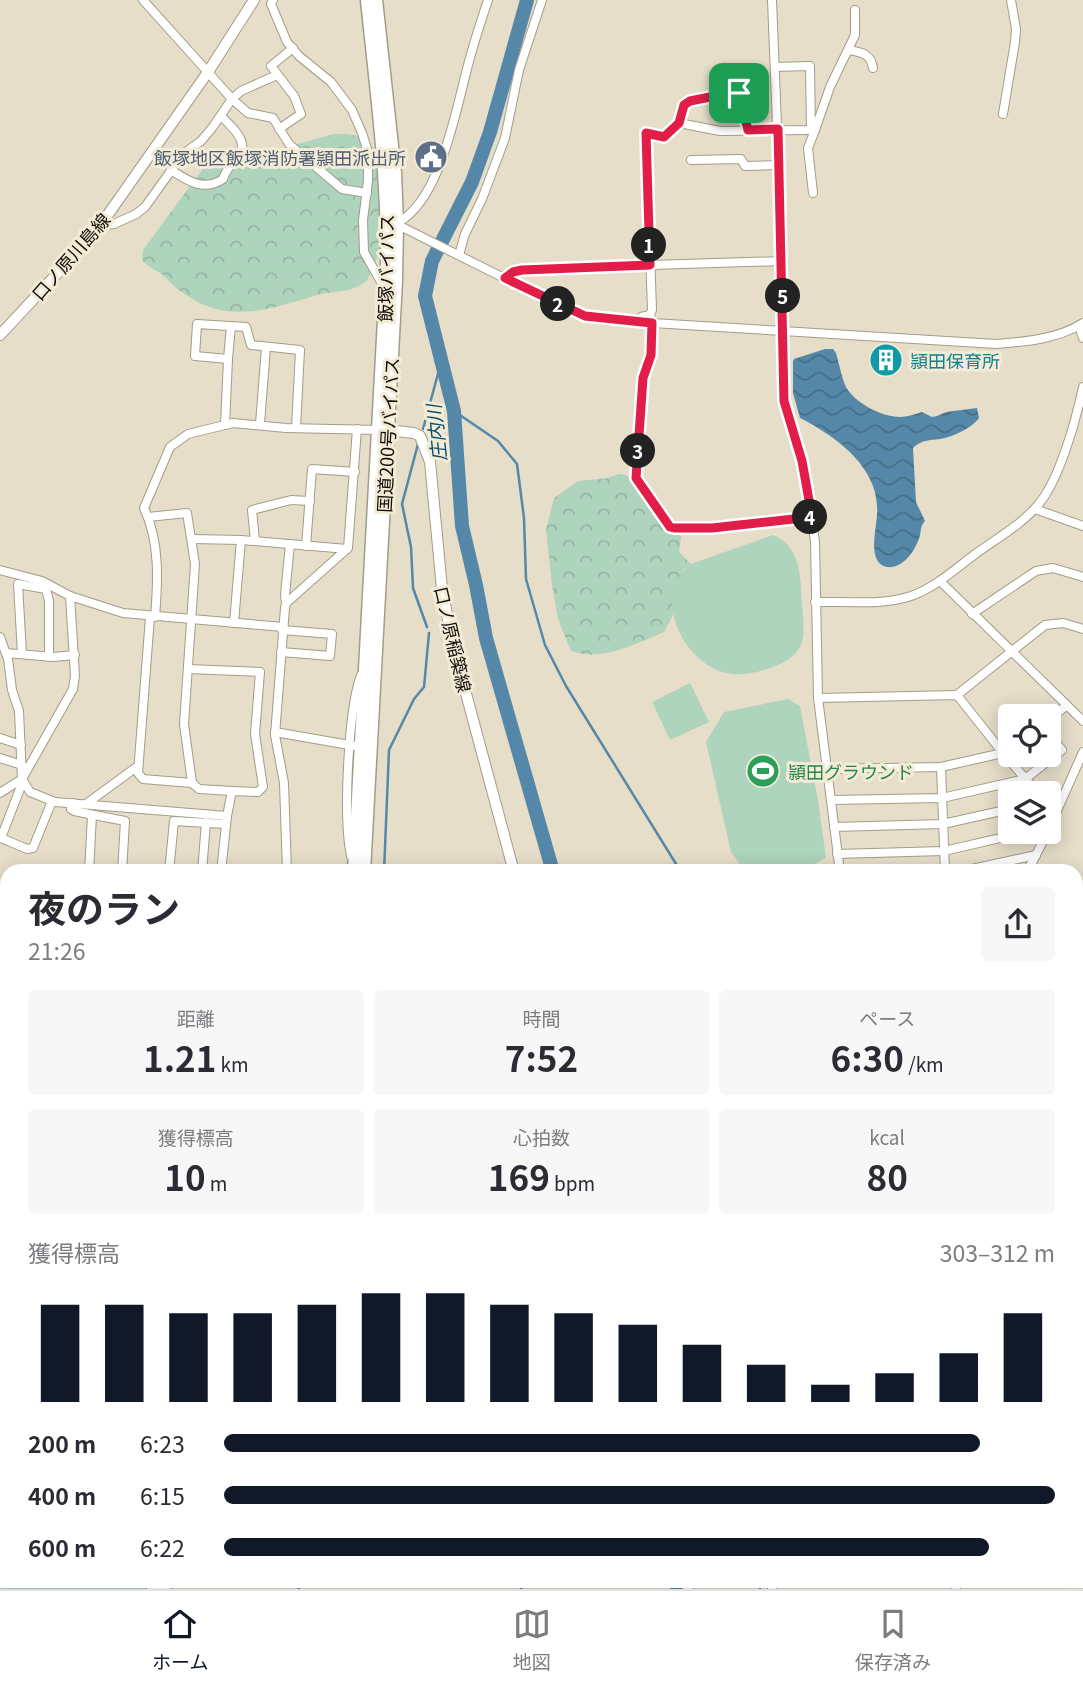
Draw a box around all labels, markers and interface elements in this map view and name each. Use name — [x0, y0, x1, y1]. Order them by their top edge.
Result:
pin — [709, 63, 769, 123]
icon: arrive — [720, 74, 758, 112]
public building icon: 飯塚地区飯塚消防署頴田派出所 — [412, 138, 450, 176]
place label: 飯塚地区飯塚消防署頴田派出所 — [154, 144, 406, 170]
street label: 口ノ原川島線 — [25, 207, 115, 305]
street label: 飯塚バイパス — [371, 214, 399, 322]
pin: 1 — [632, 228, 666, 262]
text: 1 — [643, 231, 654, 258]
pin: 5 — [766, 278, 800, 314]
text: 5 — [777, 282, 788, 309]
pin: 2 — [540, 286, 576, 322]
text: 2 — [552, 290, 563, 317]
building icon: 頴田保育所 — [867, 341, 905, 379]
place label: 頴田保育所 — [910, 347, 1000, 373]
street label: 国道200号バイパス — [370, 357, 404, 513]
water label: 庄内川 — [418, 401, 451, 463]
pin: 3 — [620, 434, 656, 468]
text: 3 — [632, 437, 643, 464]
pin: 4 — [792, 500, 828, 534]
text: 4 — [804, 503, 815, 530]
street label: 口ノ原稲築線 — [429, 583, 479, 695]
map controls — [998, 704, 1061, 844]
button: locate — [998, 704, 1061, 767]
sports icon: 頴田グラウンド — [744, 752, 782, 790]
place label: 頴田グラウンド — [788, 758, 914, 784]
button: layers — [998, 781, 1061, 844]
text: 夜のラン — [28, 879, 180, 934]
button: share — [981, 887, 1055, 961]
text: 21:26 — [28, 933, 85, 967]
text: 距離 — [177, 1004, 215, 1031]
text: 時間 — [522, 1004, 561, 1031]
text: ペース — [859, 1004, 915, 1031]
text: 1.21 — [143, 1031, 216, 1082]
text: 7:52 — [505, 1031, 578, 1082]
text: 6:30 — [831, 1031, 904, 1082]
text: km — [216, 1050, 249, 1077]
text: /km — [904, 1050, 944, 1077]
text: 獲得標高 — [158, 1123, 234, 1150]
text: 心拍数 — [513, 1123, 570, 1150]
text: kcal — [869, 1123, 905, 1150]
text: 10 — [164, 1150, 206, 1201]
text: 169 — [488, 1150, 550, 1201]
text: 80 — [867, 1150, 908, 1201]
text: m — [206, 1169, 227, 1196]
text: bpm — [550, 1169, 595, 1196]
text: 獲得標高 — [28, 1235, 120, 1269]
text: 303–312 m — [940, 1235, 1055, 1269]
text: 200 m — [28, 1426, 96, 1460]
text: 6:23 — [140, 1426, 185, 1460]
text: 400 m — [28, 1478, 96, 1512]
text: 6:15 — [140, 1478, 185, 1512]
text: 600 m — [28, 1530, 96, 1564]
text: 6:22 — [140, 1530, 185, 1564]
tab: ホーム — [152, 1605, 209, 1674]
tab: 地図 — [513, 1605, 551, 1674]
tab: 保存済み — [855, 1605, 931, 1674]

